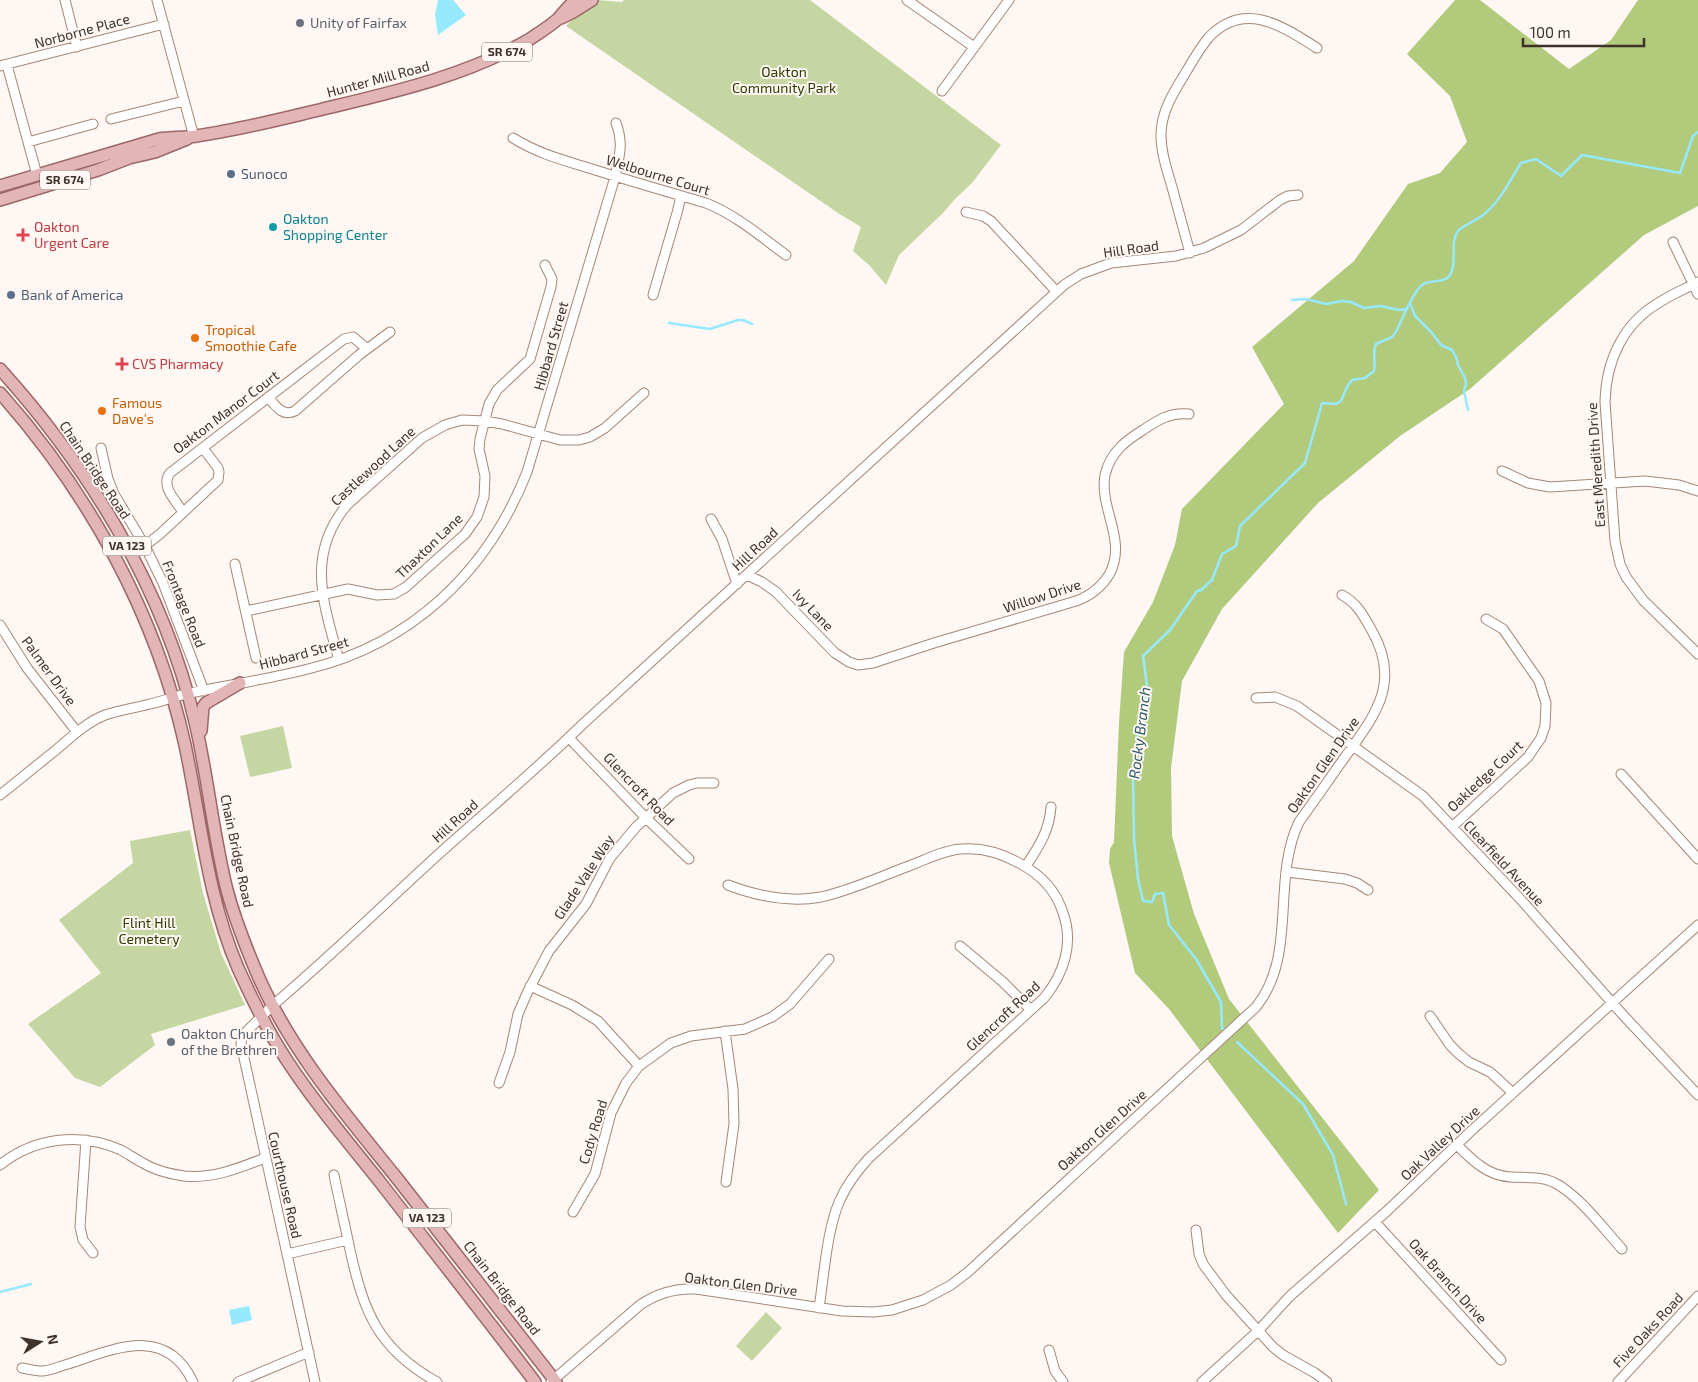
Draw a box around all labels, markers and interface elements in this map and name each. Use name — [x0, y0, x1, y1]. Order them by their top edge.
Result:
street label: Norborne Place — [32, 10, 131, 51]
place label: Unity of Fairfax — [310, 14, 408, 31]
scale bar — [1523, 15, 1644, 47]
marker: Unity of Fairfax — [294, 17, 306, 29]
text: 100 m — [1530, 23, 1571, 41]
road number: SR 674 — [482, 42, 532, 62]
street label: Hunter Mill Road — [325, 57, 431, 100]
park label: Oakton Community Park — [732, 63, 836, 96]
street label: Welbourne Court — [604, 151, 712, 198]
place label: Sunoco — [241, 165, 288, 182]
marker: Sunoco — [225, 168, 237, 180]
road number: SR 674 — [40, 170, 90, 190]
place label: Oakton Shopping Center — [283, 210, 388, 243]
place label: Oakton Urgent Care — [34, 218, 109, 251]
marker: Oakton Shopping Center — [267, 221, 279, 233]
marker: Oakton Urgent Care — [16, 228, 30, 242]
street label: Hill Road — [1102, 236, 1160, 261]
place label: Bank of America — [21, 286, 124, 303]
marker: Bank of America — [5, 289, 17, 301]
street label: Hibbard Street — [530, 299, 571, 392]
place label: Tropical Smoothie Cafe — [205, 321, 297, 354]
marker: Tropical Smoothie Cafe — [189, 332, 201, 344]
place label: CVS Pharmacy — [132, 355, 224, 372]
marker: CVS Pharmacy — [116, 358, 128, 370]
street label: Oakton Manor Court — [169, 366, 282, 457]
place label: Famous Dave's — [112, 394, 162, 427]
street label: East Meredith Drive — [1583, 402, 1608, 528]
marker: Famous Dave's — [96, 405, 108, 417]
street label: Chain Bridge Road — [56, 417, 135, 522]
street label: Castlewood Lane — [327, 422, 418, 509]
street label: Thaxton Lane — [392, 510, 466, 582]
street label: Hill Road — [728, 523, 781, 574]
road number: VA 123 — [103, 536, 151, 556]
street label: Frontage Road — [159, 558, 210, 650]
street label: Willow Drive — [1001, 575, 1083, 616]
street label: Ivy Lane — [789, 585, 837, 634]
street label: Hibbard Street — [257, 632, 351, 673]
street label: Palmer Drive — [19, 633, 80, 709]
water label: Rocky Branch — [1124, 686, 1155, 780]
street label: Oakton Glen Drive — [1283, 713, 1362, 816]
street label: Oakledge Court — [1443, 736, 1526, 815]
street label: Glencroft Road — [600, 749, 678, 829]
street label: Chain Bridge Road — [217, 793, 258, 909]
street label: Hill Road — [428, 796, 481, 846]
street label: Clearfield Avenue — [1460, 816, 1548, 909]
street label: Glade Vale Way — [550, 831, 618, 922]
park label: Flint Hill Cemetery — [118, 914, 180, 947]
street label: Glencroft Road — [962, 977, 1043, 1054]
place label: Oakton Church of the Brethren — [181, 1025, 277, 1058]
marker: Oakton Church of the Brethren — [165, 1036, 177, 1048]
street label: Oakton Glen Drive — [1054, 1085, 1150, 1174]
street label: Cody Road — [575, 1098, 610, 1166]
street label: Oak Valley Drive — [1397, 1102, 1483, 1184]
street label: Courthouse Road — [265, 1130, 306, 1240]
road number: VA 123 — [403, 1208, 451, 1228]
street label: Oak Branch Drive — [1406, 1235, 1491, 1327]
street label: Chain Bridge Road — [460, 1237, 544, 1338]
street label: Oakton Glen Drive — [684, 1268, 799, 1299]
street label: Five Oaks Road — [1609, 1289, 1686, 1370]
north arrow — [15, 1317, 65, 1367]
text: N — [44, 1333, 63, 1346]

